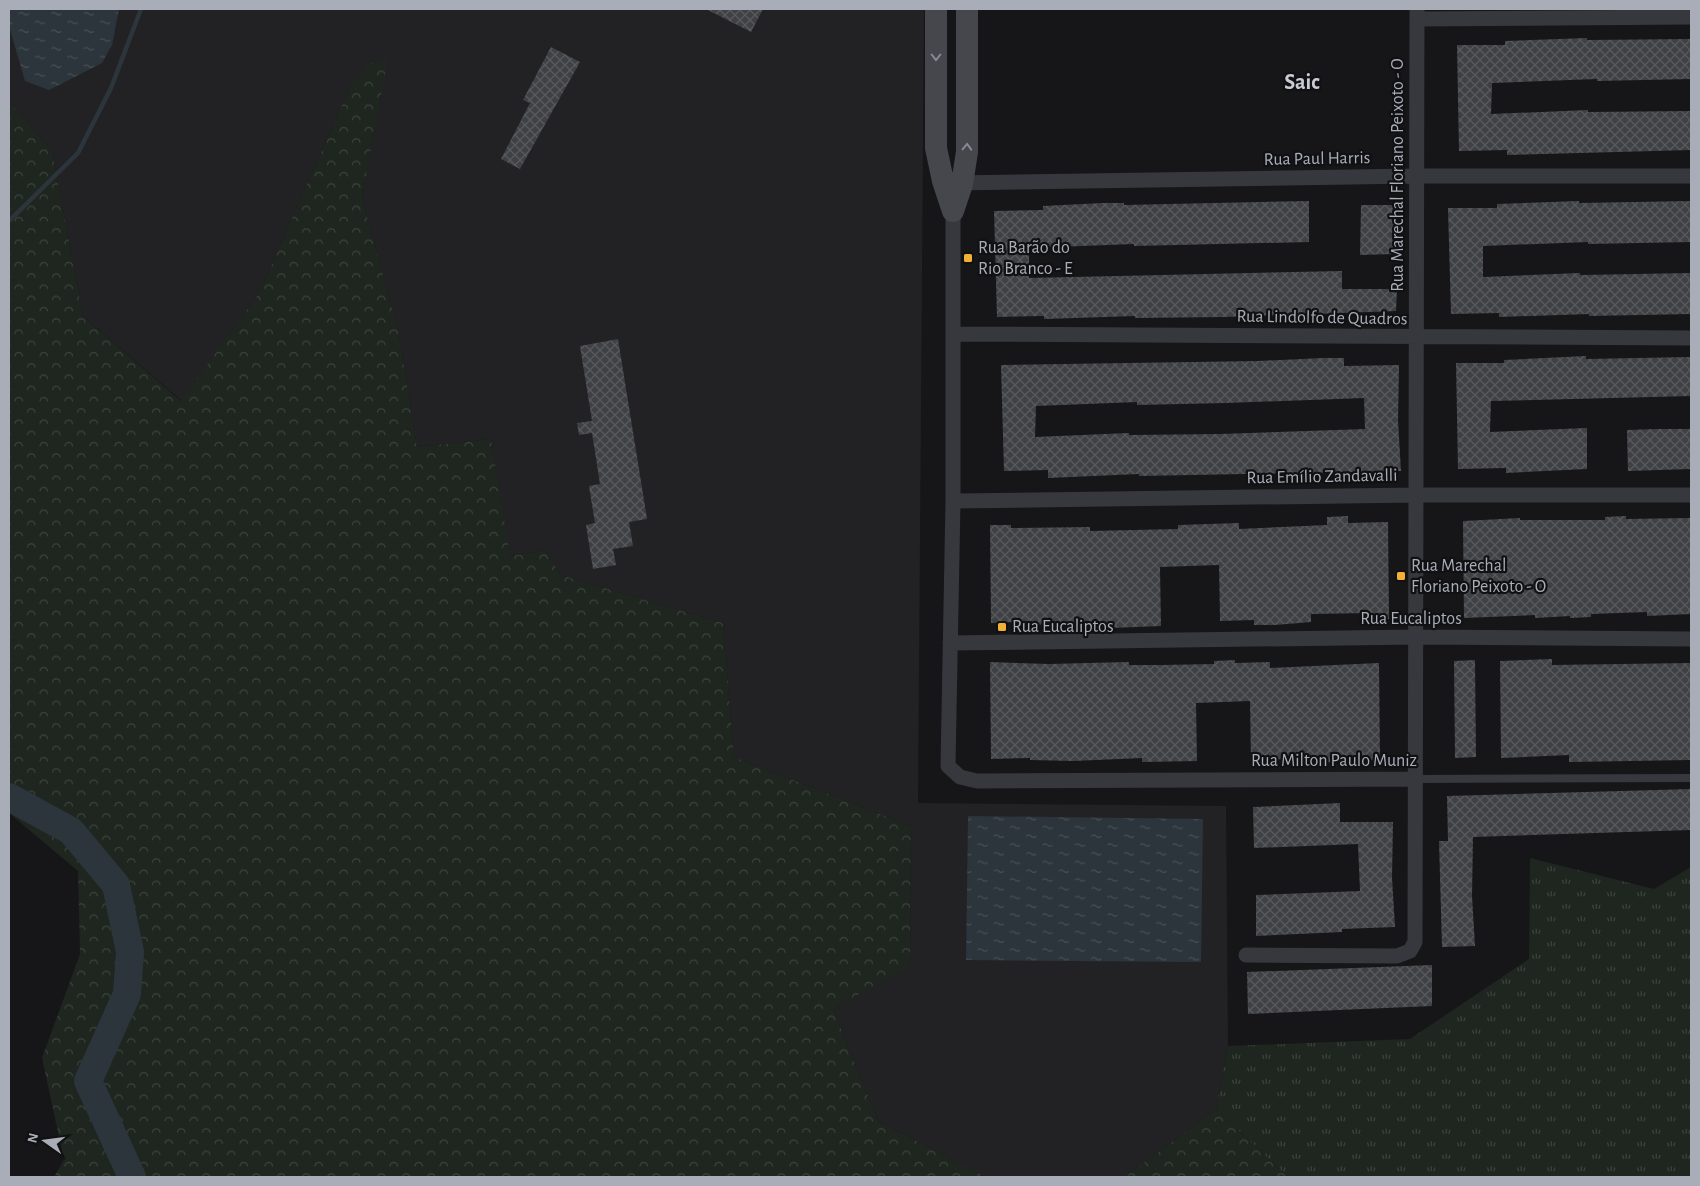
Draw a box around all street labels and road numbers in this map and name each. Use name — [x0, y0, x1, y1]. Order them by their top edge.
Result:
street label: Rua Marechal Floriano Peixoto - O — [1389, 58, 1407, 292]
street label: Rua Paul Harris — [1264, 149, 1370, 169]
street label: Rua Lindolfo de Quadros — [1236, 308, 1408, 328]
street label: Rua Emílio Zandavalli — [1246, 467, 1398, 487]
street label: Rua Eucaliptos — [1360, 610, 1462, 628]
street label: Rua Milton Paulo Muniz — [1251, 752, 1417, 770]

